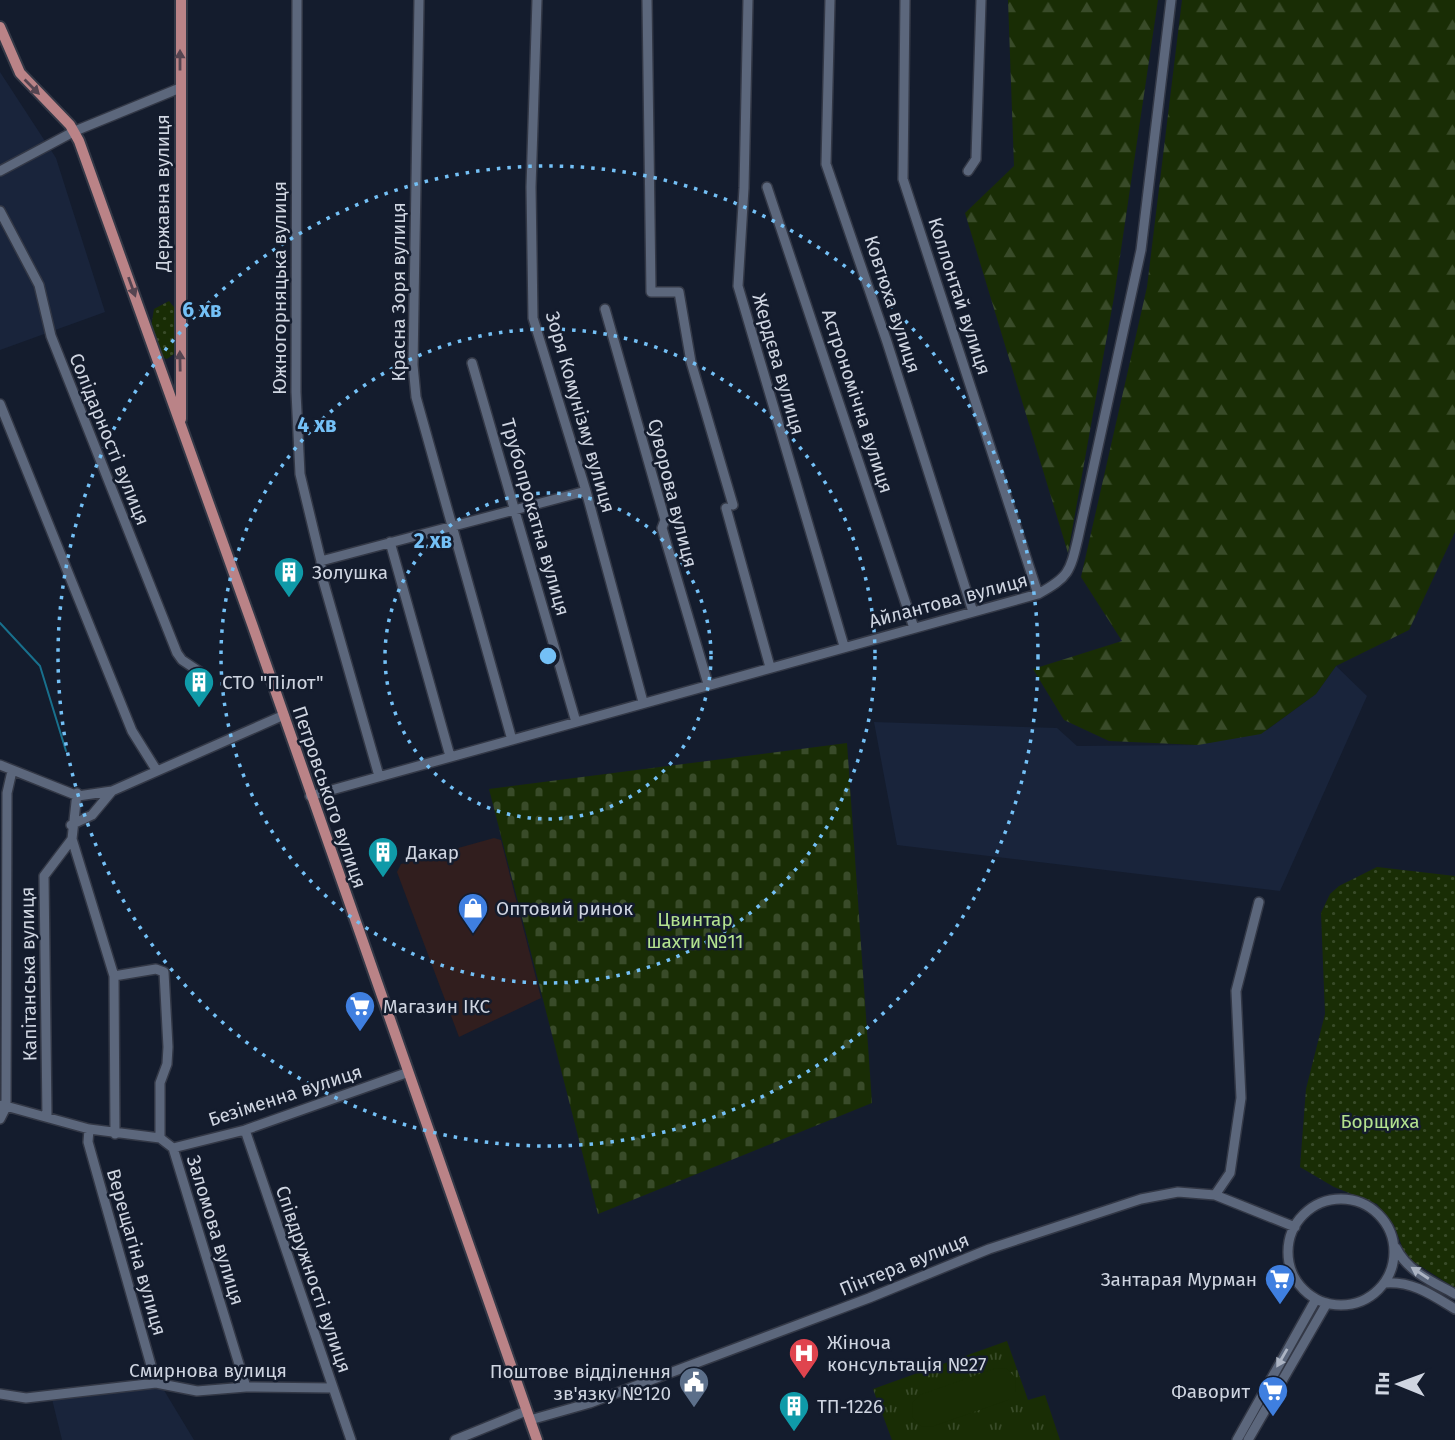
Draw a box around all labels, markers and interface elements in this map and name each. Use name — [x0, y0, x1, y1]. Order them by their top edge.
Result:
one-way arrow — [174, 48, 186, 70]
one-way arrow — [23, 78, 40, 94]
street label: Державна вулиця — [151, 114, 174, 273]
street label: Южногорняцька вулиця — [268, 181, 291, 395]
street label: Красна Зоря вулиця — [387, 202, 410, 382]
street label: Коллонтай вулиця — [923, 215, 996, 378]
street label: Ковтюха вулиця — [859, 232, 926, 376]
one-way arrow — [126, 276, 137, 297]
street label: Жердєва вулиця — [747, 291, 810, 437]
text: 6 хв — [182, 297, 222, 323]
street label: Астрономічна вулиця — [817, 306, 898, 496]
street label: Зоря Комунізму вулиця — [541, 309, 620, 515]
one-way arrow — [174, 349, 185, 371]
street label: Солідарності вулиця — [64, 350, 155, 529]
text: 4 хв — [297, 412, 337, 438]
street label: Трубопрокатна вулиця — [496, 416, 575, 619]
street label: Суворова вулиця — [643, 416, 702, 570]
text: 2 хв — [414, 528, 452, 554]
building icon: Золушка — [272, 555, 306, 599]
place label: Золушка — [312, 561, 388, 584]
street label: Айлантова вулиця — [866, 568, 1030, 633]
centre of rings — [536, 644, 560, 668]
building icon: СТО "Пілот" — [182, 665, 216, 709]
place label: СТО "Пілот" — [222, 671, 323, 694]
street label: Петровського вулиця — [288, 703, 372, 891]
building icon: Дакар — [366, 835, 400, 879]
place label: Дакар — [405, 841, 459, 864]
street label: Капітанська вулиця — [15, 886, 42, 1062]
shop icon: Оптовий ринок — [456, 891, 490, 935]
place label: Оптовий ринок — [496, 897, 633, 920]
park label: Цвинтар шахти №11 — [646, 908, 744, 953]
supermarket icon: Магазин ІКС — [343, 989, 377, 1033]
place label: Магазин ІКС — [383, 995, 491, 1018]
street label: Безіменна вулиця — [205, 1060, 365, 1131]
park label: Борщиха — [1340, 1110, 1420, 1133]
street label: Заломова вулиця — [182, 1152, 249, 1308]
street label: Верещагіна вулиця — [102, 1166, 171, 1338]
street label: Співдружності вулиця — [271, 1183, 356, 1376]
street label: Пінтера вулиця — [836, 1228, 972, 1301]
supermarket icon: Зантарая Мурман — [1263, 1262, 1297, 1306]
one-way arrow — [1410, 1267, 1430, 1280]
place label: Зантарая Мурман — [1101, 1268, 1257, 1291]
place label: Жіноча консультація №27 — [827, 1331, 986, 1376]
hospital icon: Жіноча консультація №27 — [787, 1336, 821, 1380]
one-way arrow — [1276, 1349, 1288, 1368]
north arrow — [1364, 1349, 1434, 1419]
street label: Смирнова вулиця — [129, 1359, 287, 1382]
place label: Поштове відділення зв'язку №120 — [490, 1360, 671, 1405]
public building icon: Поштове відділення зв'язку №120 — [677, 1365, 711, 1409]
text: Пн — [1371, 1372, 1394, 1396]
supermarket icon: Фаворит — [1256, 1374, 1290, 1418]
place label: Фаворит — [1171, 1380, 1250, 1403]
building icon: ТП-1226 — [777, 1389, 811, 1433]
place label: ТП-1226 — [817, 1395, 883, 1418]

